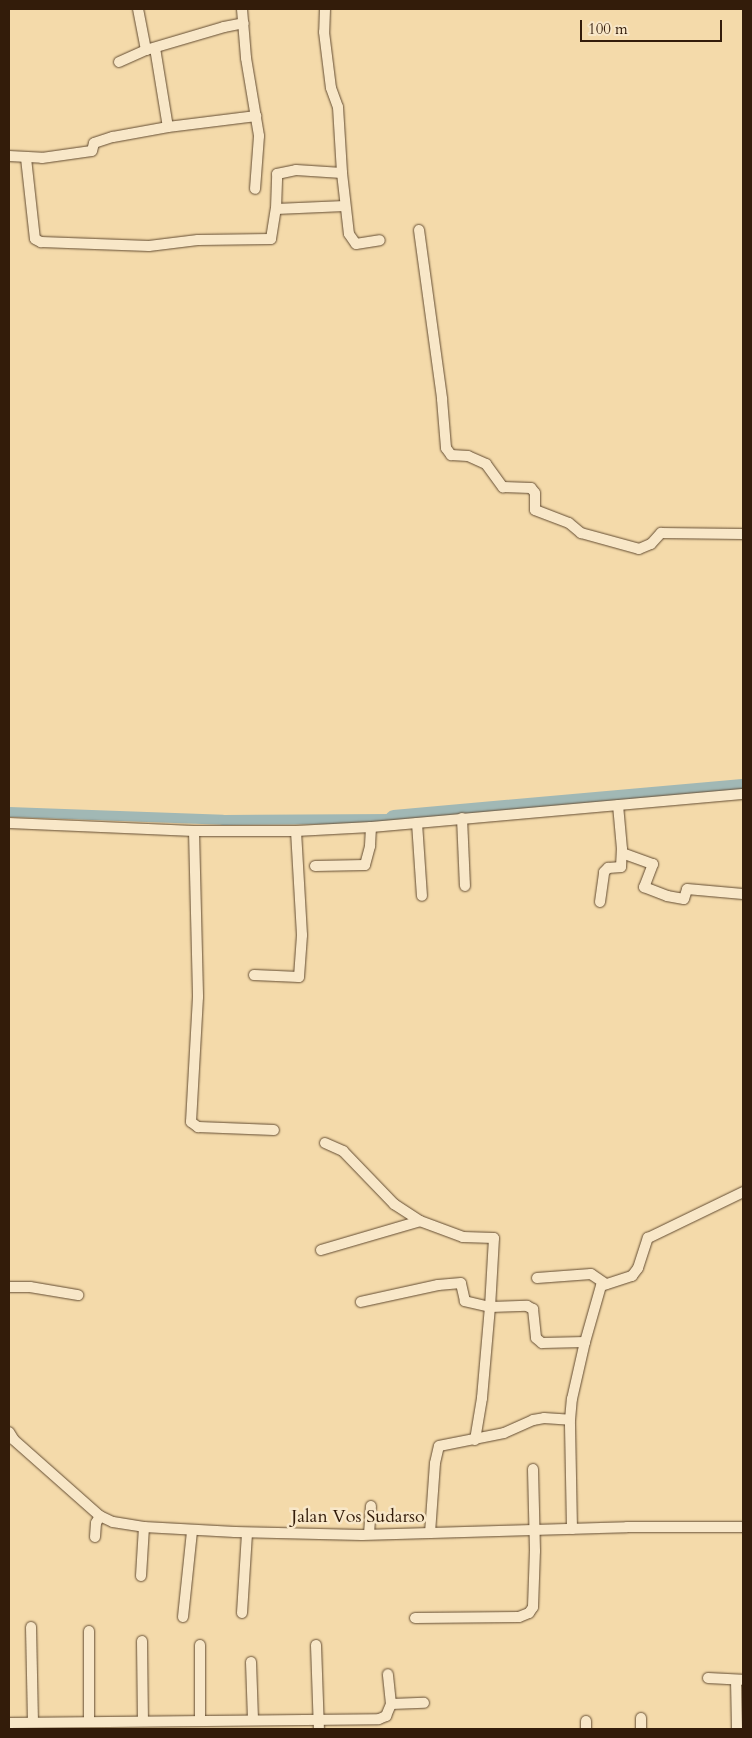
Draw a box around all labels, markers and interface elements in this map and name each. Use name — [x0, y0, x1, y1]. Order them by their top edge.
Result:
scale bar — [582, 10, 724, 42]
text: 100 m — [588, 19, 628, 39]
street label: Jalan Vos Sudarso — [291, 1506, 425, 1528]

